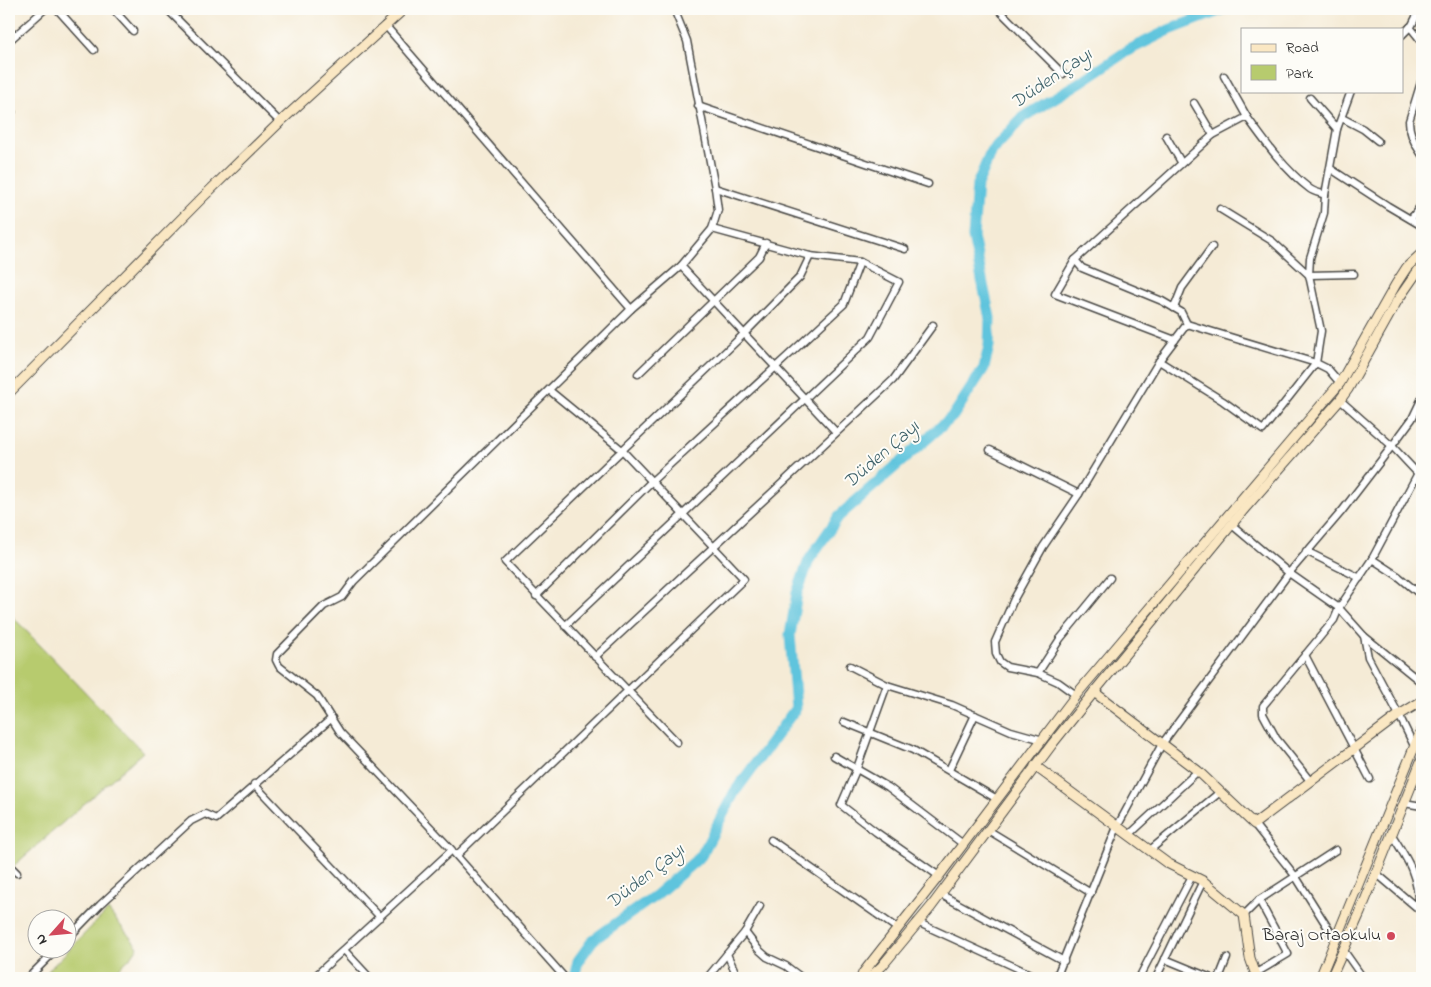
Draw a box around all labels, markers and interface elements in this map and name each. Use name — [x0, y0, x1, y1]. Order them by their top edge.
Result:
legend — [1241, 28, 1404, 92]
text: Road — [1286, 37, 1319, 59]
water label: Düden Çayı — [1006, 42, 1098, 116]
text: Park — [1286, 63, 1314, 85]
water label: Düden Çayı — [838, 414, 926, 496]
water label: Düden Çayı — [601, 837, 691, 916]
north arrow — [28, 910, 78, 960]
place label: Baraj Ortaokulu — [1261, 923, 1381, 949]
text: N — [30, 930, 53, 948]
marker: Baraj Ortaokulu — [1385, 930, 1397, 942]

